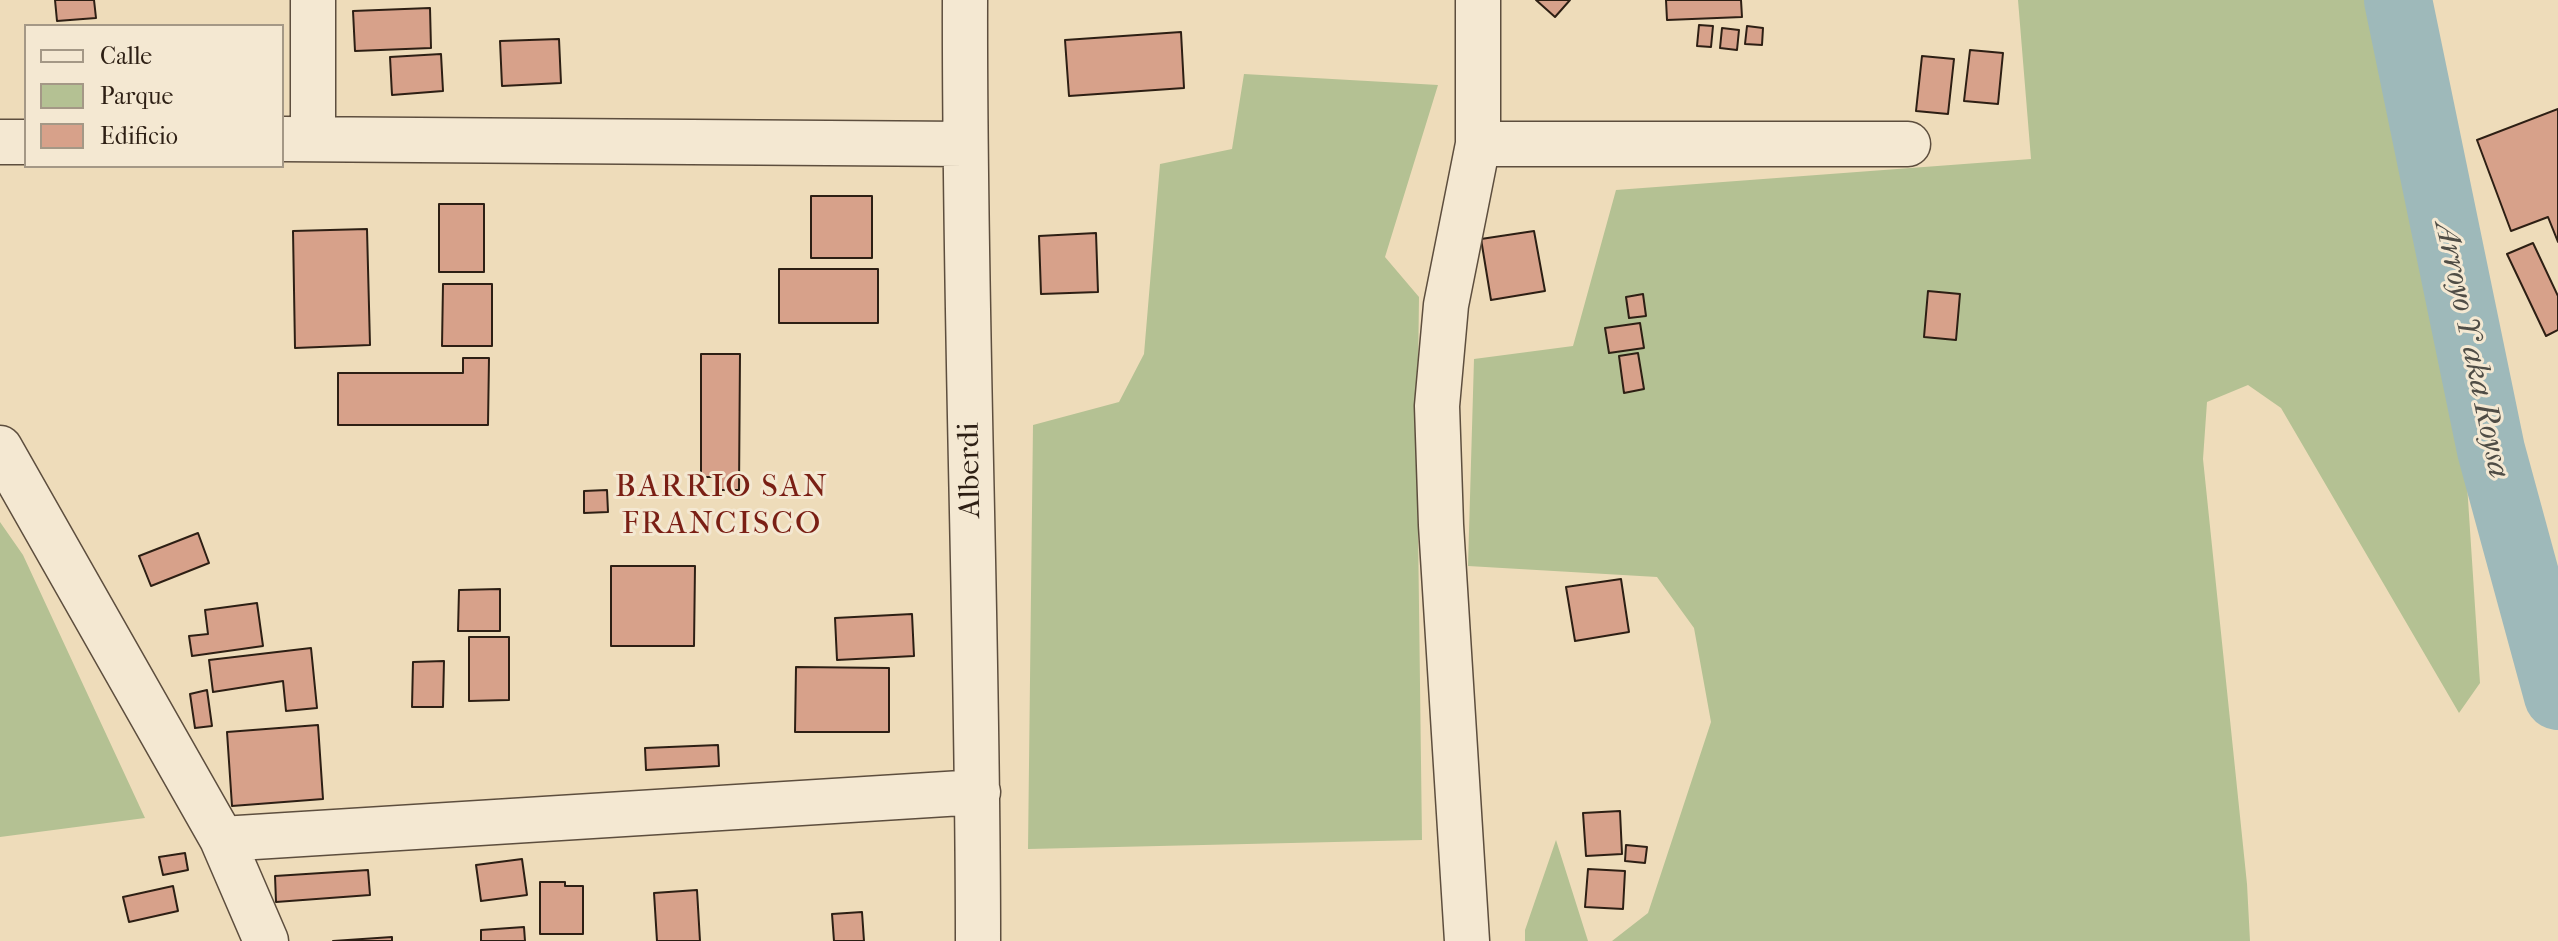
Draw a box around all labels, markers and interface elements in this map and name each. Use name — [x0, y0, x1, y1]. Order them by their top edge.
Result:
legend — [24, 24, 284, 168]
text: Calle — [100, 42, 152, 70]
text: Parque — [100, 82, 173, 110]
text: Edificio — [100, 122, 178, 150]
water label: Arroyo Y aka Roysa — [2425, 218, 2517, 482]
street label: Alberdi — [952, 422, 990, 518]
district label: BARRIO SAN FRANCISCO — [615, 469, 829, 544]

